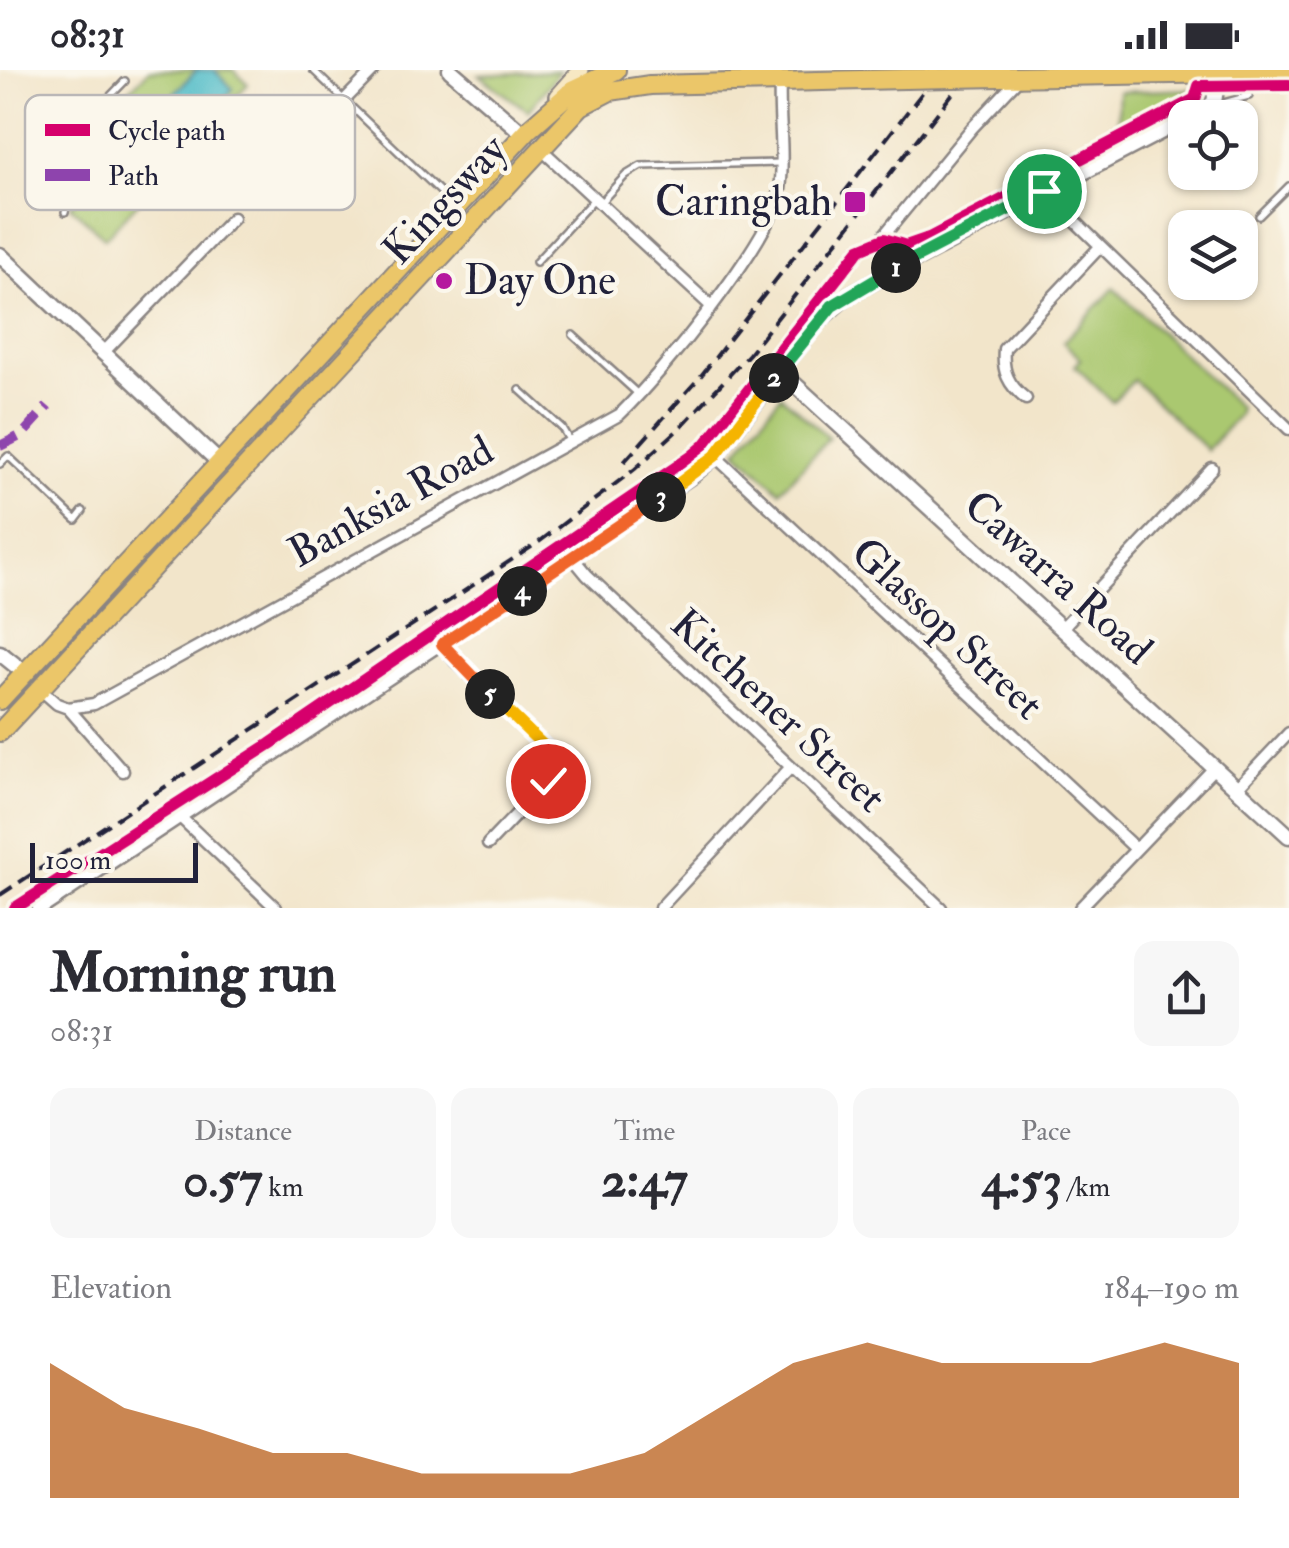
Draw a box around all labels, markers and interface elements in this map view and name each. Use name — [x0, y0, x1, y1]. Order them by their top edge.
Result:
text: 08:31 — [50, 11, 125, 59]
legend — [25, 95, 355, 210]
map controls — [1168, 100, 1258, 300]
button: locate — [1168, 100, 1258, 190]
text: Cycle path — [108, 114, 226, 149]
street label: Kingsway — [372, 124, 518, 276]
pin — [1002, 149, 1087, 234]
text: Path — [108, 159, 159, 194]
icon: arrive — [1017, 164, 1072, 219]
place label: Caringbah — [655, 176, 832, 228]
marker: Caringbah — [842, 189, 868, 215]
button: layers — [1168, 210, 1258, 300]
pin: 1 — [871, 243, 921, 293]
text: 1 — [891, 250, 901, 285]
place label: Day One — [464, 255, 616, 307]
marker: Day One — [433, 270, 455, 292]
pin: 2 — [749, 353, 799, 403]
text: 2 — [767, 360, 781, 395]
street label: Banksia Road — [280, 424, 503, 579]
pin: 3 — [636, 472, 686, 522]
text: 3 — [656, 479, 666, 514]
street label: Cawarra Road — [953, 480, 1163, 676]
street label: Glassop Street — [840, 527, 1054, 731]
pin: 4 — [497, 566, 547, 616]
text: 4 — [514, 573, 530, 608]
street label: Kitchener Street — [660, 598, 896, 824]
pin: 5 — [465, 669, 515, 719]
text: 5 — [484, 676, 496, 711]
pin — [506, 739, 591, 824]
icon: check — [521, 754, 576, 809]
scale bar — [30, 838, 198, 883]
text: 100 m — [45, 843, 111, 878]
text: Morning run — [50, 939, 336, 1008]
button: share — [1134, 941, 1239, 1046]
text: 08:31 — [50, 1011, 113, 1051]
text: Distance — [194, 1114, 292, 1149]
text: Time — [614, 1114, 675, 1149]
text: Pace — [1021, 1114, 1071, 1149]
text: 0.57 — [183, 1149, 262, 1212]
text: 2:47 — [601, 1149, 688, 1212]
text: 4:53 — [981, 1149, 1062, 1212]
text: km — [262, 1170, 303, 1205]
text: /km — [1062, 1170, 1110, 1205]
text: Elevation — [50, 1268, 172, 1308]
text: 184–190 m — [1103, 1268, 1239, 1308]

